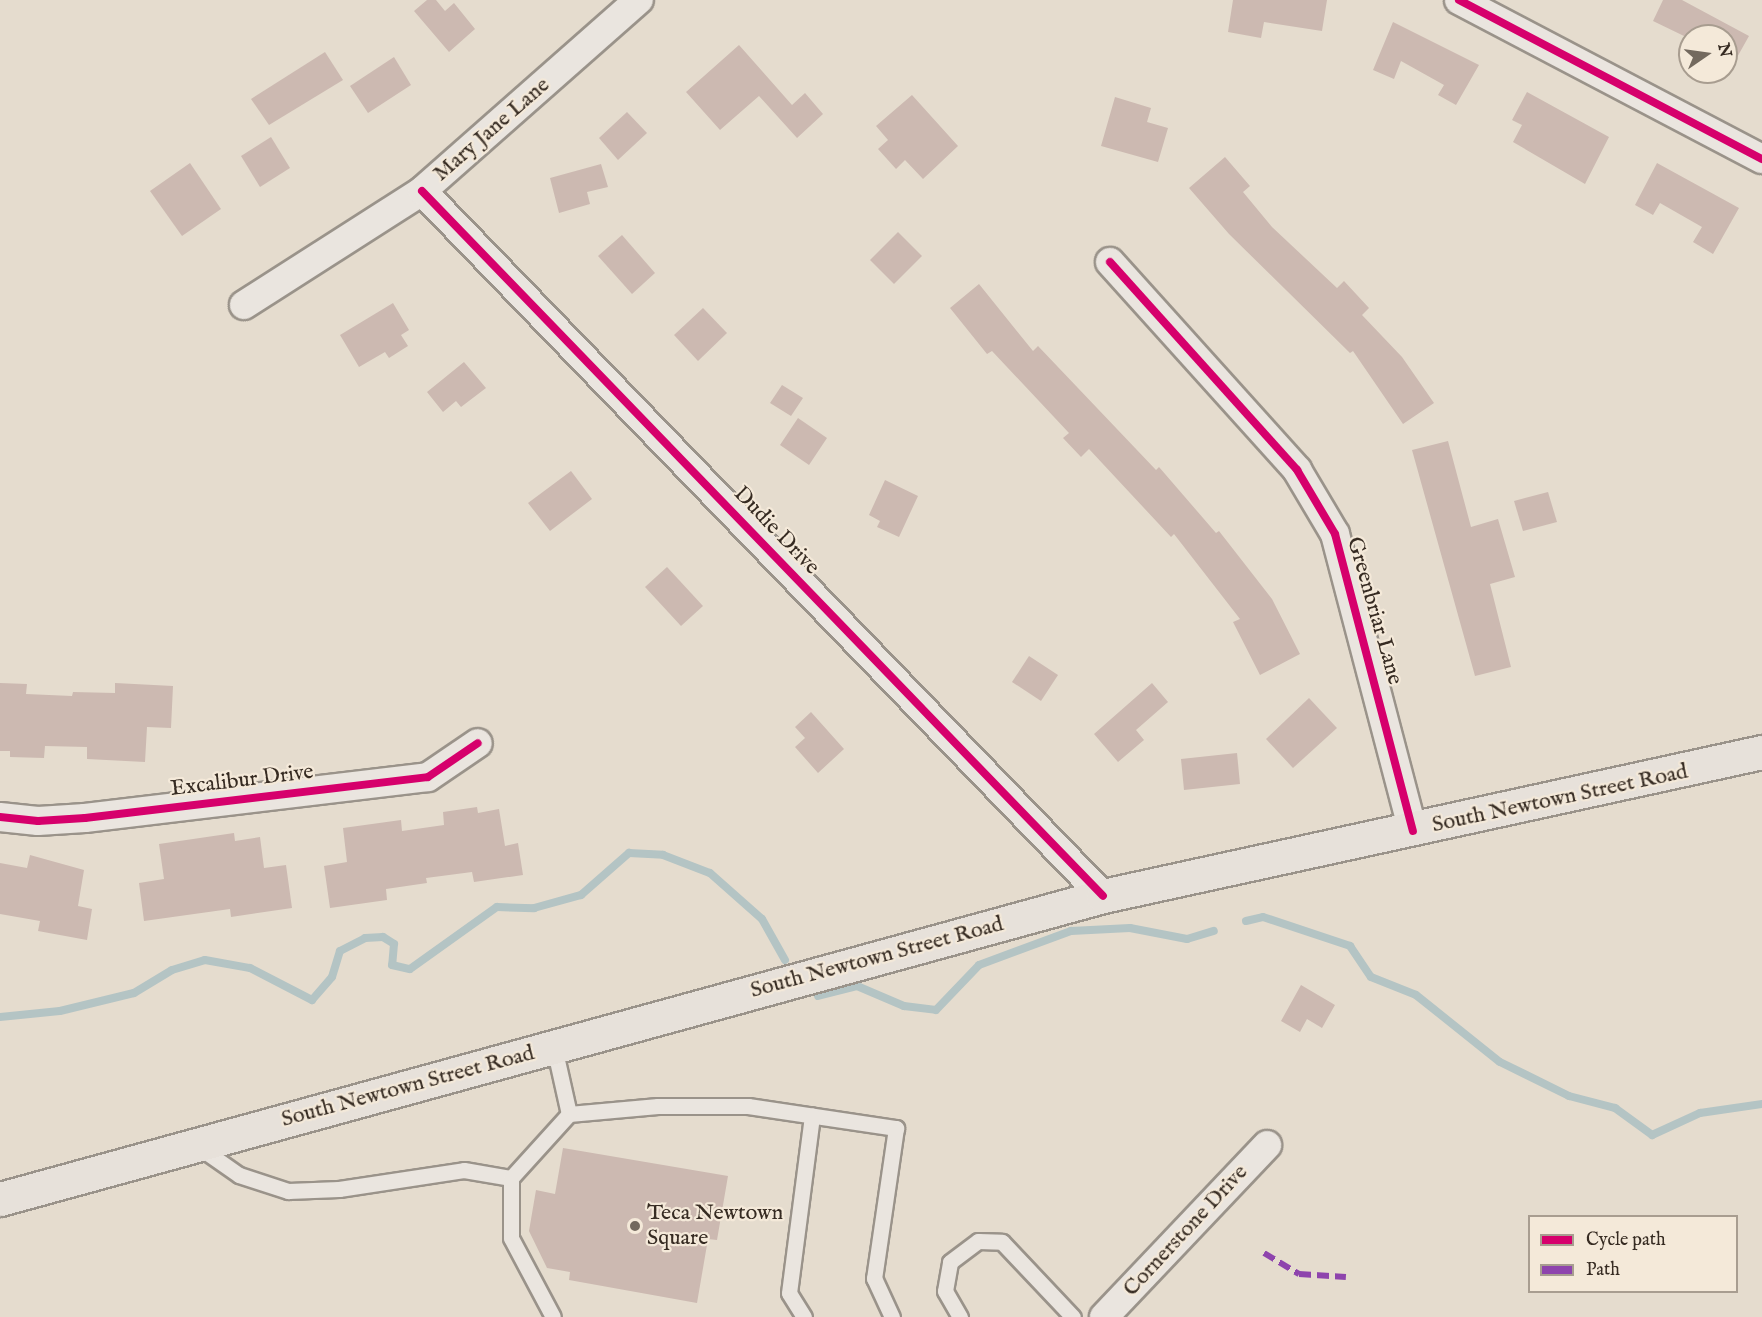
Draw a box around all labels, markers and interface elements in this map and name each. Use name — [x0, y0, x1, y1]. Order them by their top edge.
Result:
north arrow — [1678, 24, 1738, 84]
text: N — [1712, 41, 1735, 59]
street label: Mary Jane Lane — [428, 72, 556, 188]
street label: Dudie Drive — [727, 481, 825, 581]
street label: Greenbriar Lane — [1340, 534, 1408, 688]
street label: Excalibur Drive — [169, 759, 315, 803]
street label: South Newtown Street Road — [1430, 759, 1690, 839]
street label: South Newtown Street Road — [748, 912, 1006, 1004]
street label: South Newtown Street Road — [279, 1041, 537, 1133]
street label: Cornerstone Drive — [1118, 1160, 1254, 1302]
place label: Teca Newtown Square — [647, 1200, 783, 1252]
legend — [1528, 1215, 1738, 1293]
marker: Teca Newtown Square — [628, 1219, 642, 1233]
text: Cycle path — [1586, 1229, 1666, 1252]
text: Path — [1586, 1259, 1620, 1282]

